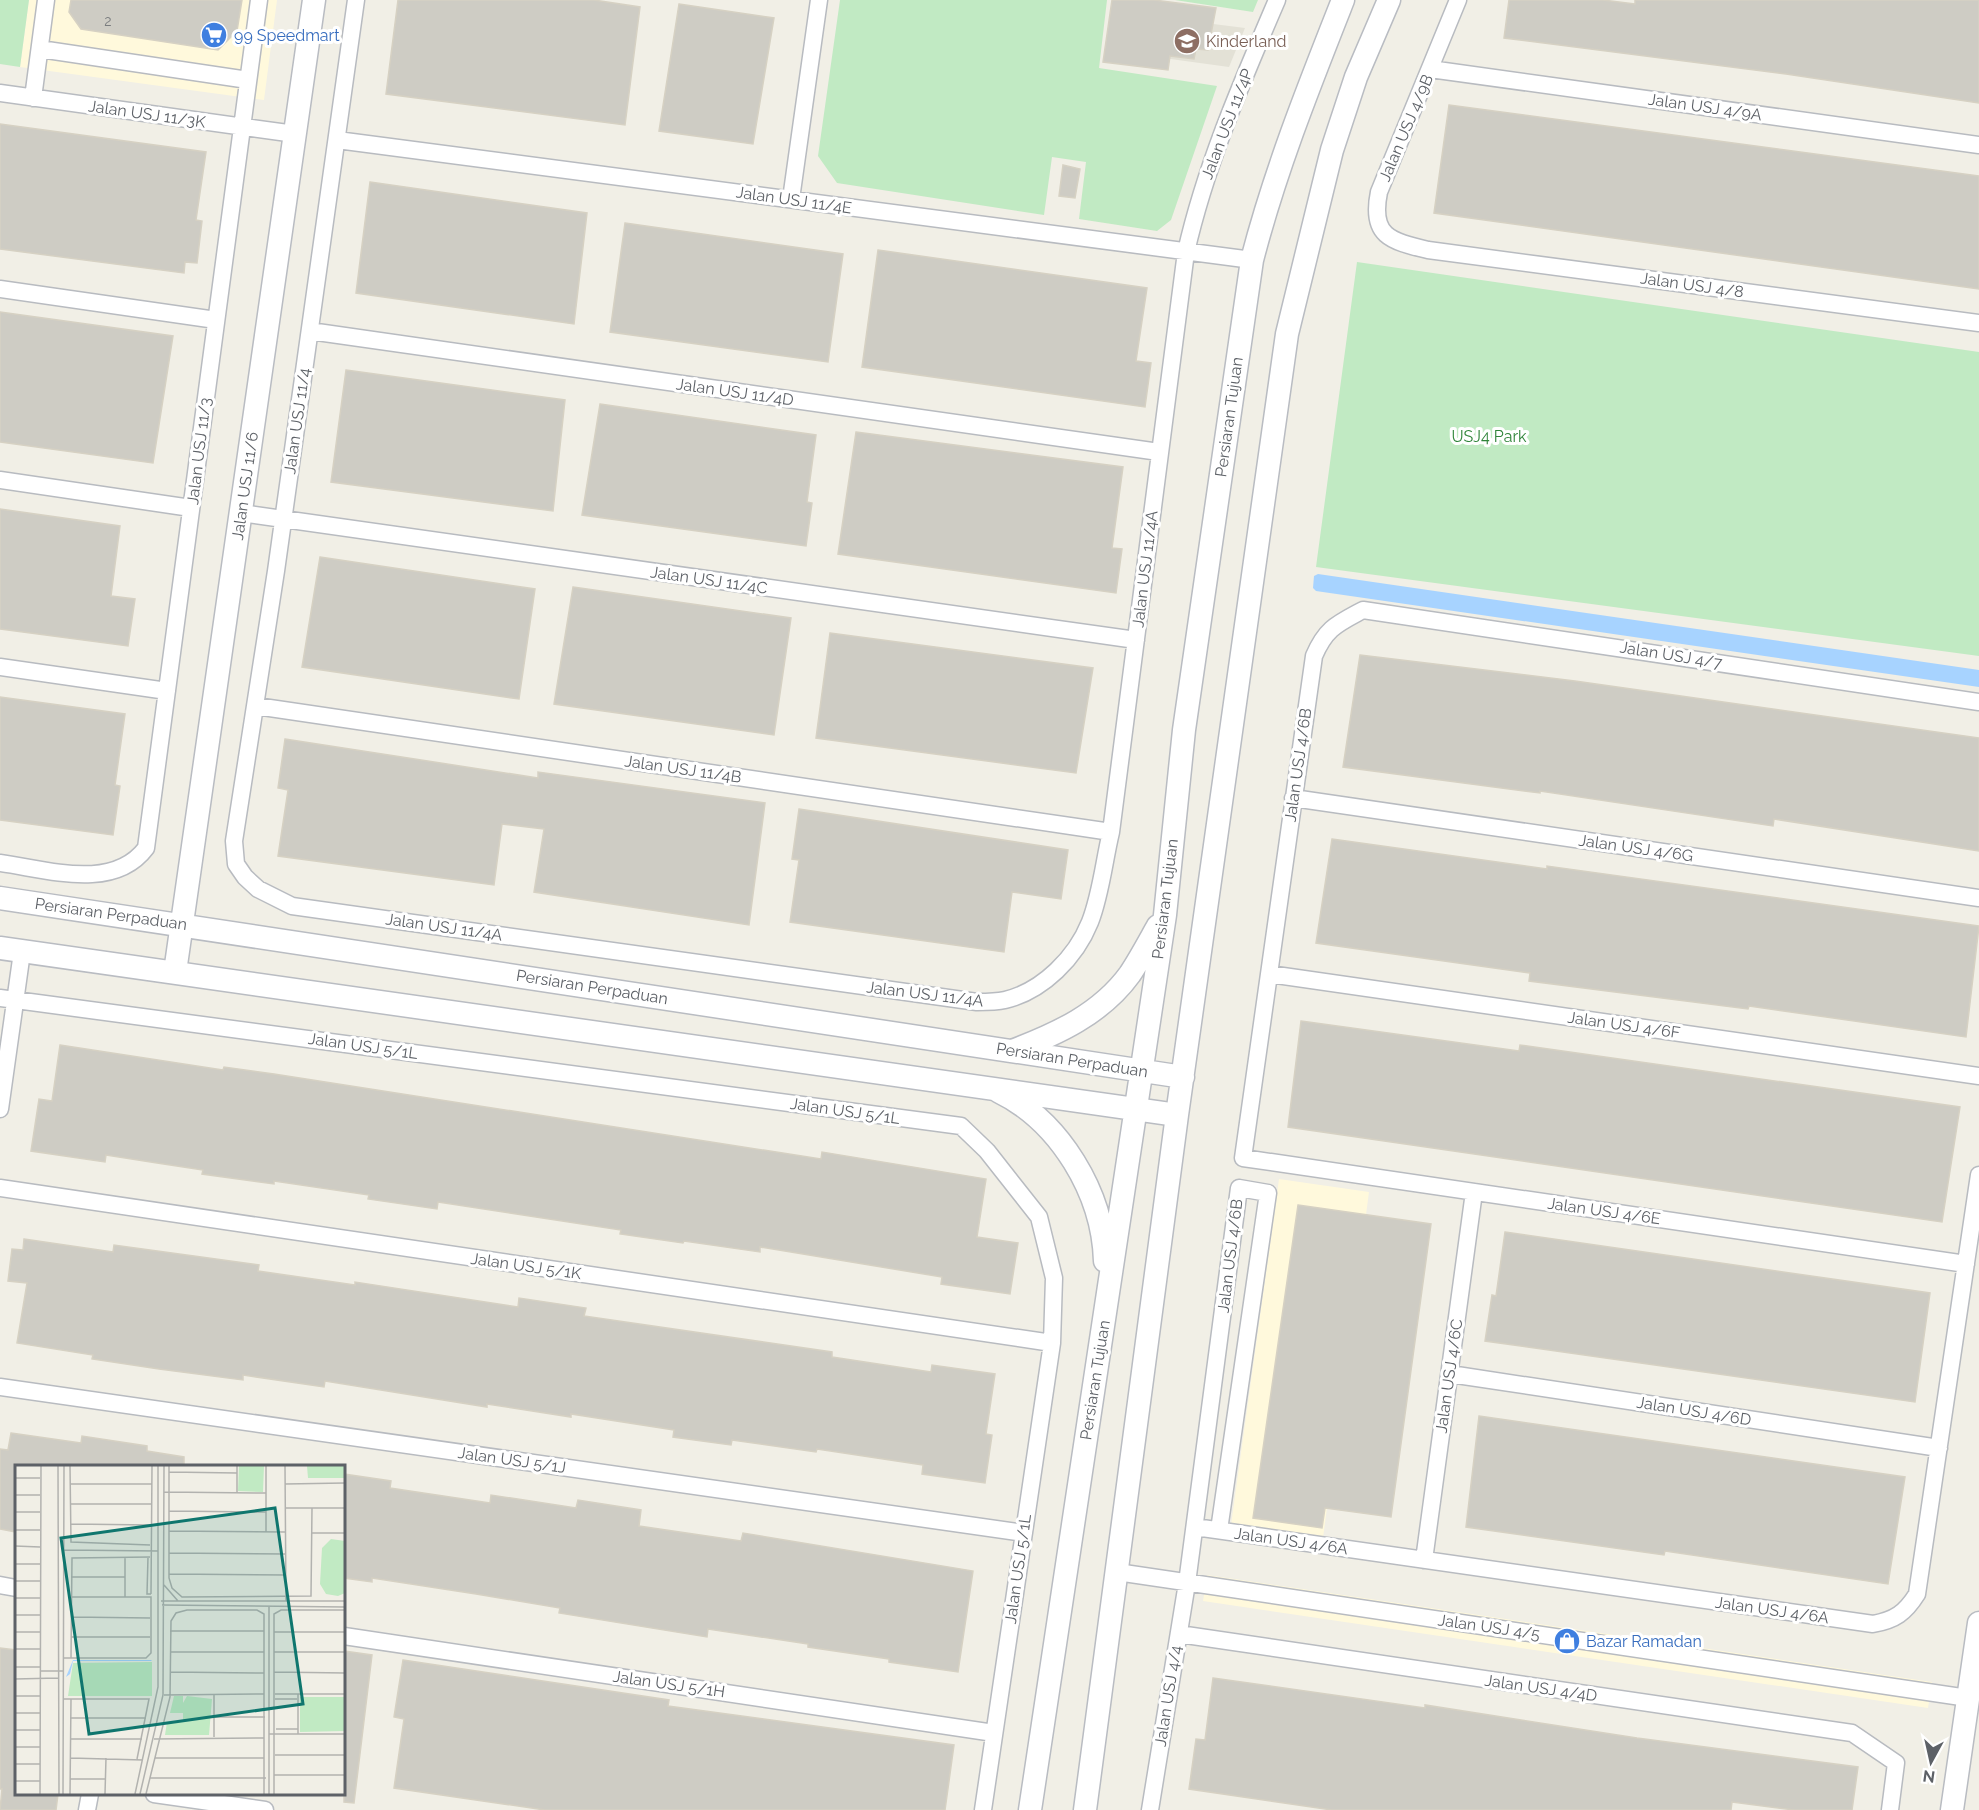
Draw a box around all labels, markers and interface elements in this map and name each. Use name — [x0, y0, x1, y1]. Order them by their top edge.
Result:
house number: 2 — [104, 13, 112, 29]
supermarket icon: 99 Speedmart — [199, 20, 229, 50]
place label: 99 Speedmart — [234, 26, 340, 45]
school or university icon: Kinderland — [1172, 26, 1202, 56]
place label: Kinderland — [1206, 32, 1286, 51]
street label: Jalan USJ 11/4P — [1197, 66, 1257, 182]
street label: Jalan USJ 4/9B — [1375, 72, 1437, 184]
street label: Jalan USJ 4/9A — [1647, 90, 1763, 124]
street label: Jalan USJ 11/3K — [87, 96, 207, 132]
street label: Jalan USJ 11/4E — [735, 182, 853, 218]
street label: Jalan USJ 4/8 — [1639, 268, 1745, 302]
street label: Persiaran Tujuan — [1211, 356, 1247, 478]
street label: Jalan USJ 11/4 — [280, 366, 314, 475]
street label: Jalan USJ 11/4D — [675, 374, 795, 410]
street label: Jalan USJ 11/3 — [183, 396, 215, 506]
park label: USJ4 Park — [1452, 427, 1527, 446]
street label: Jalan USJ 11/6 — [228, 431, 262, 541]
street label: Jalan USJ 11/4A — [1128, 509, 1162, 629]
street label: Jalan USJ 11/4C — [649, 562, 769, 598]
street label: Jalan USJ 4/7 — [1619, 638, 1724, 673]
street label: Jalan USJ 4/6B — [1281, 707, 1315, 823]
street label: Jalan USJ 11/4B — [623, 751, 743, 787]
street label: Jalan USJ 4/6G — [1577, 831, 1695, 865]
street label: Persiaran Tujuan — [1148, 838, 1182, 960]
street label: Persiaran Perpaduan — [34, 894, 188, 934]
street label: Jalan USJ 11/4A — [384, 909, 504, 945]
street label: Persiaran Perpaduan — [515, 966, 669, 1008]
street label: Jalan USJ 11/4A — [865, 977, 985, 1011]
street label: Jalan USJ 4/6F — [1566, 1008, 1682, 1042]
street label: Jalan USJ 5/1L — [307, 1029, 420, 1063]
street label: Persiaran Perpaduan — [995, 1039, 1149, 1081]
street label: Jalan USJ 5/1L — [789, 1094, 902, 1128]
street label: Jalan USJ 4/6E — [1546, 1194, 1662, 1228]
street label: Jalan USJ 4/6B — [1214, 1198, 1246, 1314]
street label: Jalan USJ 5/1K — [469, 1249, 583, 1283]
street label: Jalan USJ 4/6C — [1432, 1318, 1466, 1434]
street label: Persiaran Tujuan — [1076, 1319, 1114, 1441]
street label: Jalan USJ 4/6D — [1635, 1393, 1753, 1429]
street label: Jalan USJ 5/1J — [457, 1443, 567, 1477]
inset map — [15, 1465, 345, 1795]
street label: Jalan USJ 5/1L — [1001, 1512, 1035, 1625]
street label: Jalan USJ 4/6A — [1233, 1524, 1349, 1558]
street label: Jalan USJ 4/6A — [1714, 1593, 1830, 1627]
street label: Jalan USJ 4/5 — [1437, 1610, 1542, 1644]
shop icon: Bazar Ramadan — [1552, 1626, 1582, 1656]
place label: Bazar Ramadan — [1586, 1632, 1702, 1651]
street label: Jalan USJ 4/4 — [1151, 1644, 1185, 1748]
street label: Jalan USJ 5/1H — [612, 1667, 726, 1701]
street label: Jalan USJ 4/4D — [1484, 1671, 1598, 1705]
north arrow — [1901, 1732, 1961, 1792]
text: N — [1922, 1766, 1936, 1787]

